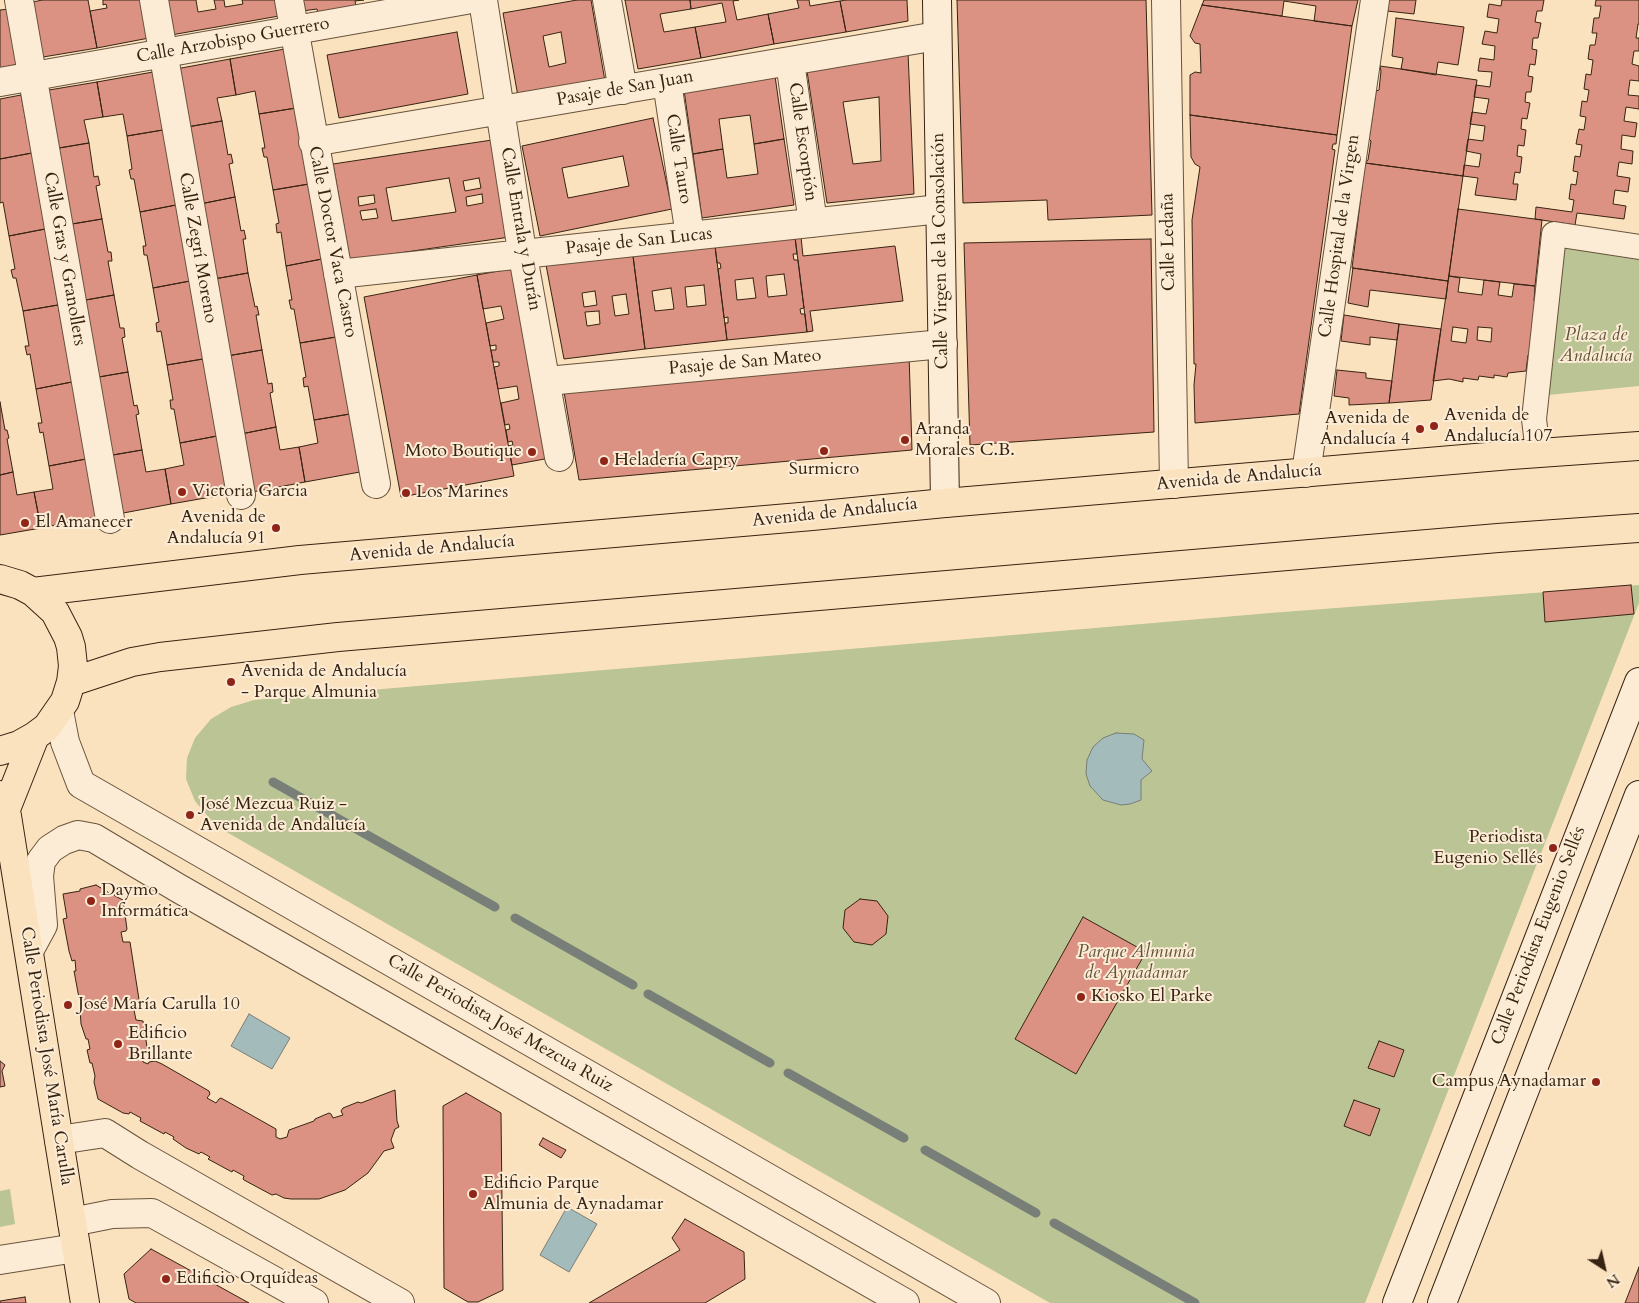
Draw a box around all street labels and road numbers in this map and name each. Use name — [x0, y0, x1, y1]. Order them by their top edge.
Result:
street label: Calle Arzobispo Guerrero — [135, 13, 331, 69]
street label: Pasaje de San Juan — [555, 66, 695, 112]
street label: Calle Escorpión — [783, 81, 821, 203]
street label: Calle Tauro — [660, 112, 696, 206]
street label: Calle Virgen de la Consolación — [928, 132, 954, 370]
street label: Calle Hospital de la Virgen — [1315, 133, 1365, 339]
street label: Calle Doctor Vaca Castro — [303, 144, 361, 340]
street label: Calle Entrala y Durán — [495, 146, 545, 312]
street label: Calle Gras y Granollers — [38, 170, 90, 348]
street label: Calle Zegrí Moreno — [173, 171, 221, 325]
street label: Calle Ledaña — [1157, 193, 1181, 291]
street label: Pasaje de San Lucas — [565, 224, 713, 260]
street label: Pasaje de San Mateo — [668, 346, 822, 380]
street label: Avenida de Andalucía — [1155, 460, 1323, 496]
street label: Avenida de Andalucía — [751, 494, 919, 532]
street label: Avenida de Andalucía — [348, 531, 516, 567]
street label: Calle Periodista Eugenio Sellés — [1487, 824, 1591, 1048]
street label: Calle Periodista José María Carulla — [15, 925, 77, 1187]
street label: Calle Periodista José Mezcua Ruiz — [383, 950, 617, 1098]

